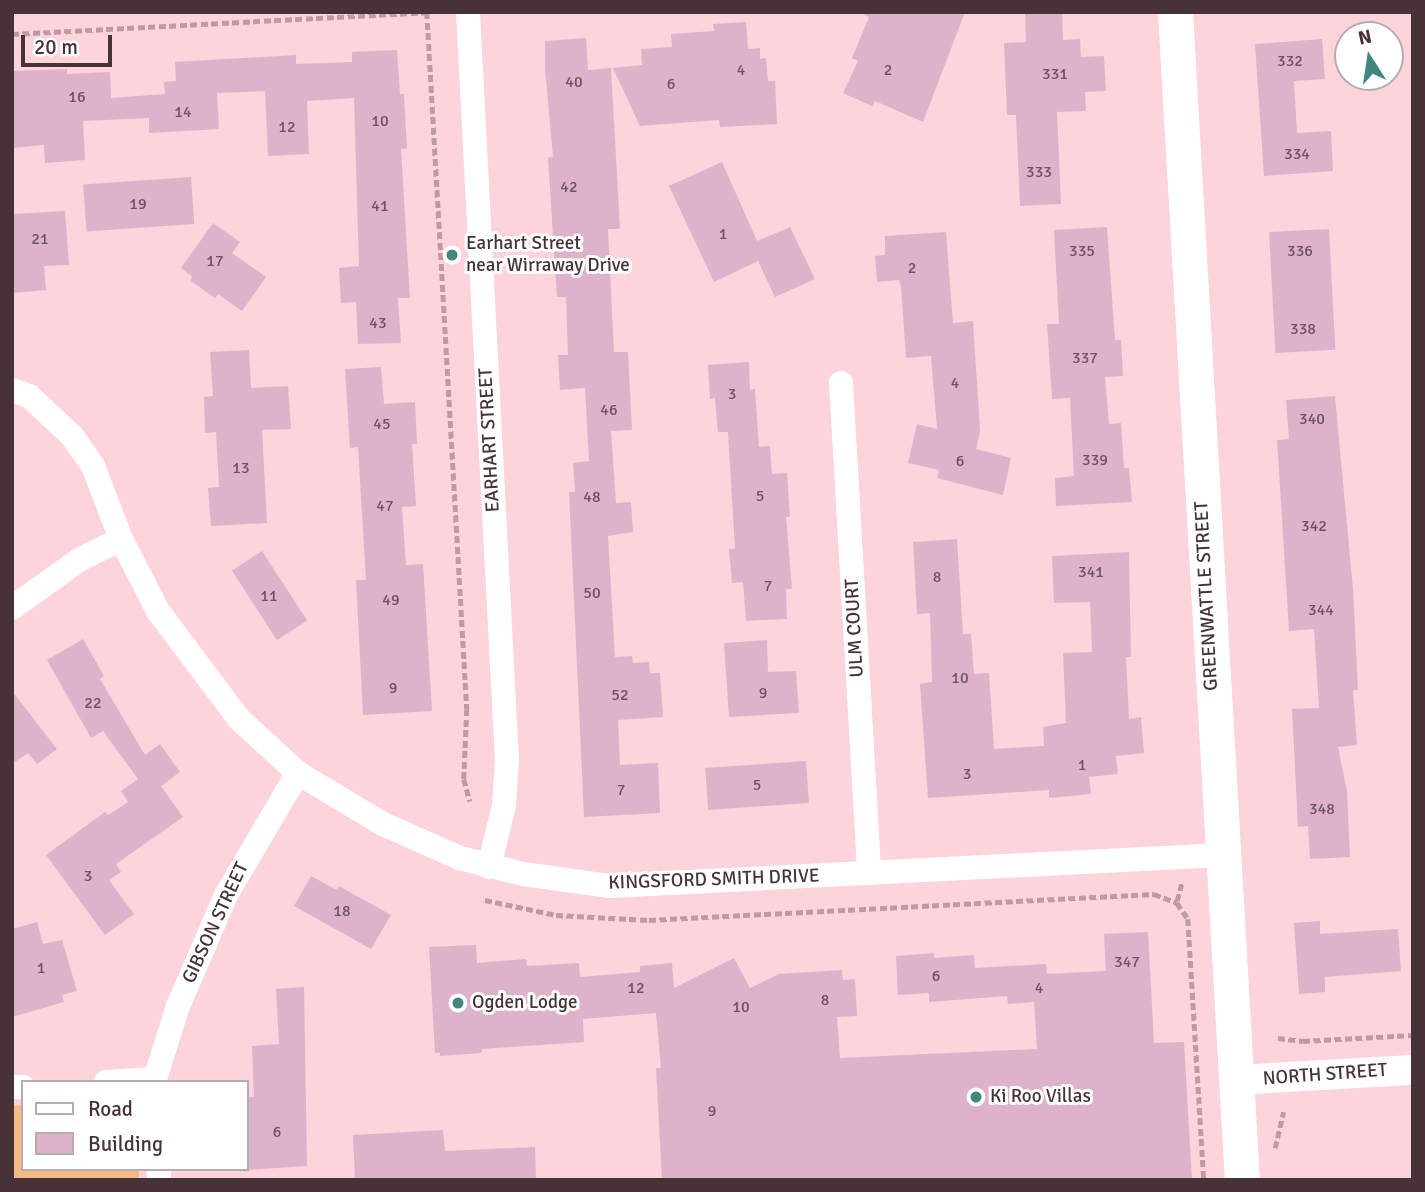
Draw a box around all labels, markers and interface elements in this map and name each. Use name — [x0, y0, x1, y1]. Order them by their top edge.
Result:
scale bar — [24, 21, 116, 65]
north arrow — [1334, 21, 1404, 91]
text: N — [1356, 24, 1374, 51]
text: 20 m — [34, 34, 78, 60]
house number: 332 — [1277, 51, 1303, 71]
house number: 4 — [737, 60, 745, 80]
house number: 2 — [884, 60, 892, 80]
house number: 331 — [1042, 64, 1068, 84]
house number: 40 — [565, 72, 583, 92]
house number: 6 — [667, 74, 675, 94]
house number: 16 — [68, 87, 86, 107]
house number: 14 — [174, 102, 192, 122]
house number: 10 — [371, 111, 389, 131]
house number: 12 — [278, 117, 296, 137]
house number: 334 — [1284, 144, 1310, 164]
house number: 333 — [1026, 162, 1052, 182]
house number: 42 — [560, 177, 578, 197]
house number: 19 — [129, 194, 147, 214]
house number: 41 — [371, 196, 389, 216]
house number: 1 — [719, 224, 727, 244]
house number: 21 — [31, 229, 49, 249]
place label: Earhart Street near Wirraway Drive — [466, 233, 630, 277]
house number: 335 — [1069, 241, 1095, 261]
house number: 336 — [1287, 241, 1313, 261]
marker: Earhart Street near Wirraway Drive — [444, 247, 460, 263]
house number: 17 — [206, 251, 224, 271]
house number: 2 — [908, 258, 916, 278]
house number: 43 — [369, 313, 387, 333]
house number: 338 — [1290, 319, 1316, 339]
house number: 337 — [1072, 348, 1098, 368]
street label: EARHART STREET — [475, 367, 505, 513]
house number: 4 — [951, 373, 959, 393]
house number: 3 — [728, 384, 736, 404]
house number: 46 — [600, 400, 618, 420]
house number: 340 — [1299, 409, 1325, 429]
house number: 45 — [373, 414, 391, 434]
house number: 339 — [1082, 450, 1108, 470]
house number: 6 — [956, 451, 964, 471]
house number: 13 — [232, 458, 250, 478]
house number: 5 — [756, 486, 764, 506]
house number: 48 — [583, 487, 601, 507]
house number: 47 — [376, 496, 394, 516]
street label: GREENWATTLE STREET — [1191, 501, 1223, 691]
house number: 342 — [1301, 516, 1327, 536]
house number: 341 — [1078, 562, 1104, 582]
house number: 8 — [933, 567, 941, 587]
house number: 7 — [764, 576, 772, 596]
street label: ULM COURT — [841, 578, 869, 678]
house number: 50 — [583, 583, 601, 603]
house number: 11 — [260, 586, 278, 606]
house number: 49 — [382, 590, 400, 610]
house number: 344 — [1308, 600, 1334, 620]
house number: 10 — [951, 668, 969, 688]
house number: 9 — [389, 678, 397, 698]
house number: 9 — [759, 683, 767, 703]
house number: 52 — [611, 685, 629, 705]
house number: 22 — [84, 693, 102, 713]
house number: 1 — [1078, 755, 1086, 775]
house number: 3 — [963, 764, 971, 784]
house number: 5 — [753, 775, 761, 795]
house number: 7 — [617, 780, 625, 800]
house number: 348 — [1309, 799, 1335, 819]
street label: GIBSON STREET — [178, 859, 254, 987]
street label: KINGSFORD SMITH DRIVE — [608, 865, 820, 895]
house number: 3 — [84, 866, 92, 886]
house number: 18 — [333, 901, 351, 921]
house number: 347 — [1114, 952, 1140, 972]
house number: 1 — [37, 958, 45, 978]
house number: 6 — [932, 966, 940, 986]
house number: 12 — [627, 978, 645, 998]
house number: 4 — [1035, 978, 1043, 998]
house number: 8 — [821, 990, 829, 1010]
place label: Ogden Lodge — [472, 992, 578, 1014]
marker: Ogden Lodge — [450, 995, 466, 1011]
house number: 10 — [732, 997, 750, 1017]
street label: NORTH STREET — [1262, 1059, 1388, 1091]
legend — [21, 1080, 248, 1171]
place label: Ki Roo Villas — [990, 1086, 1091, 1108]
marker: Ki Roo Villas — [968, 1089, 984, 1105]
text: Road — [88, 1096, 133, 1122]
house number: 9 — [708, 1101, 716, 1121]
house number: 6 — [273, 1122, 281, 1142]
text: Building — [88, 1131, 163, 1157]

